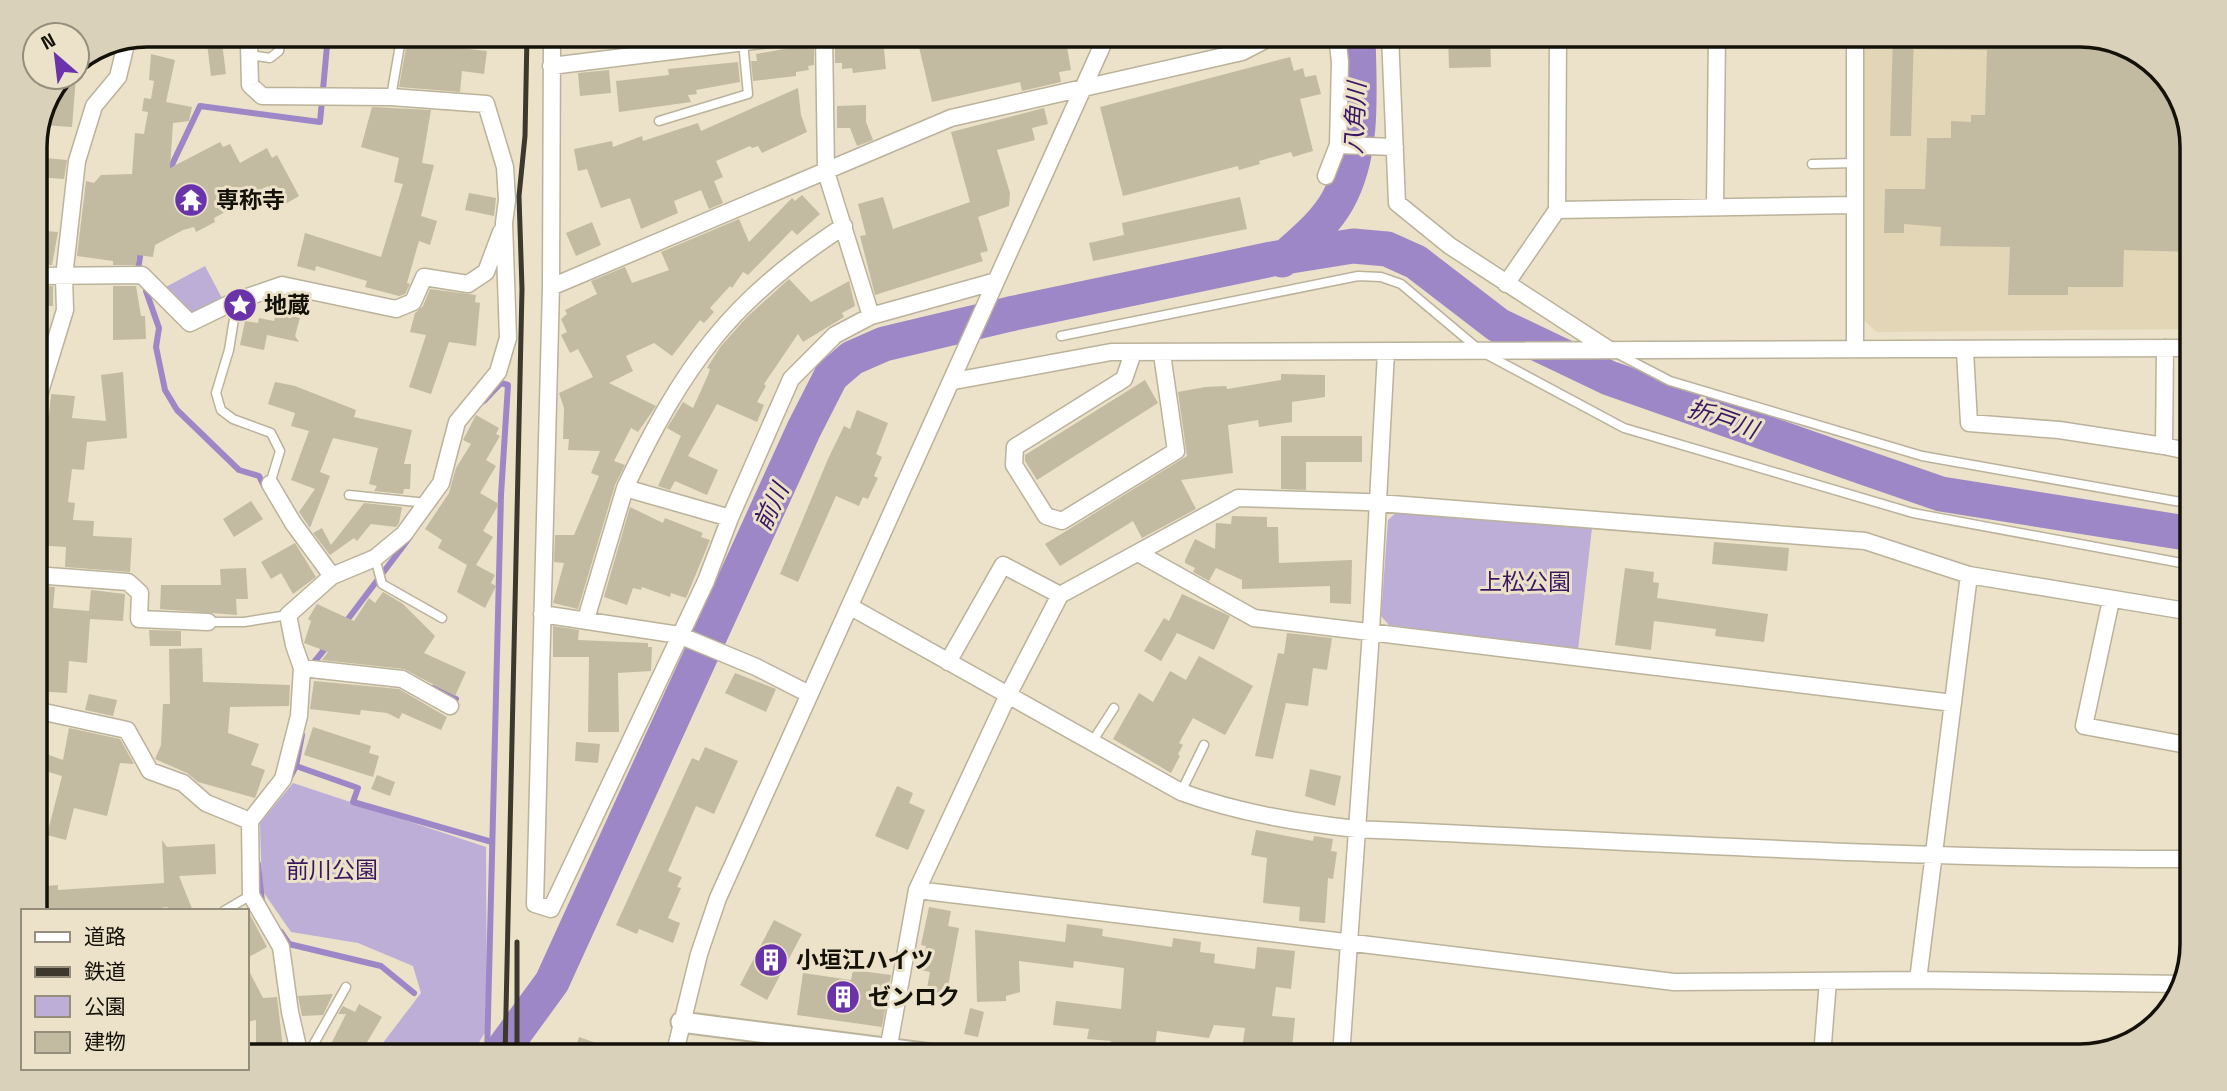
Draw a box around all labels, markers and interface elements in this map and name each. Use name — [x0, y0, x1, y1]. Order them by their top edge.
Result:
north arrow — [21, 21, 91, 91]
text: N — [37, 27, 60, 55]
water label: 八角川 — [1338, 78, 1373, 155]
temple icon: 専称寺 — [172, 181, 210, 219]
place label: 専称寺 — [216, 185, 285, 215]
place icon: 地蔵 — [221, 286, 259, 324]
place label: 地蔵 — [264, 290, 310, 320]
water label: 折戸川 — [1684, 393, 1765, 446]
water label: 前川 — [747, 476, 796, 535]
park label: 上松公園 — [1479, 567, 1571, 597]
park label: 前川公園 — [286, 855, 378, 885]
legend — [21, 909, 248, 1070]
text: 道路 — [84, 923, 126, 950]
building icon: 小垣江ハイツ — [752, 941, 790, 979]
place label: 小垣江ハイツ — [796, 945, 934, 975]
text: 鉄道 — [84, 958, 126, 985]
building icon: ゼンロク — [824, 978, 862, 1016]
place label: ゼンロク — [868, 982, 960, 1012]
text: 公園 — [84, 993, 126, 1020]
text: 建物 — [84, 1028, 126, 1055]

